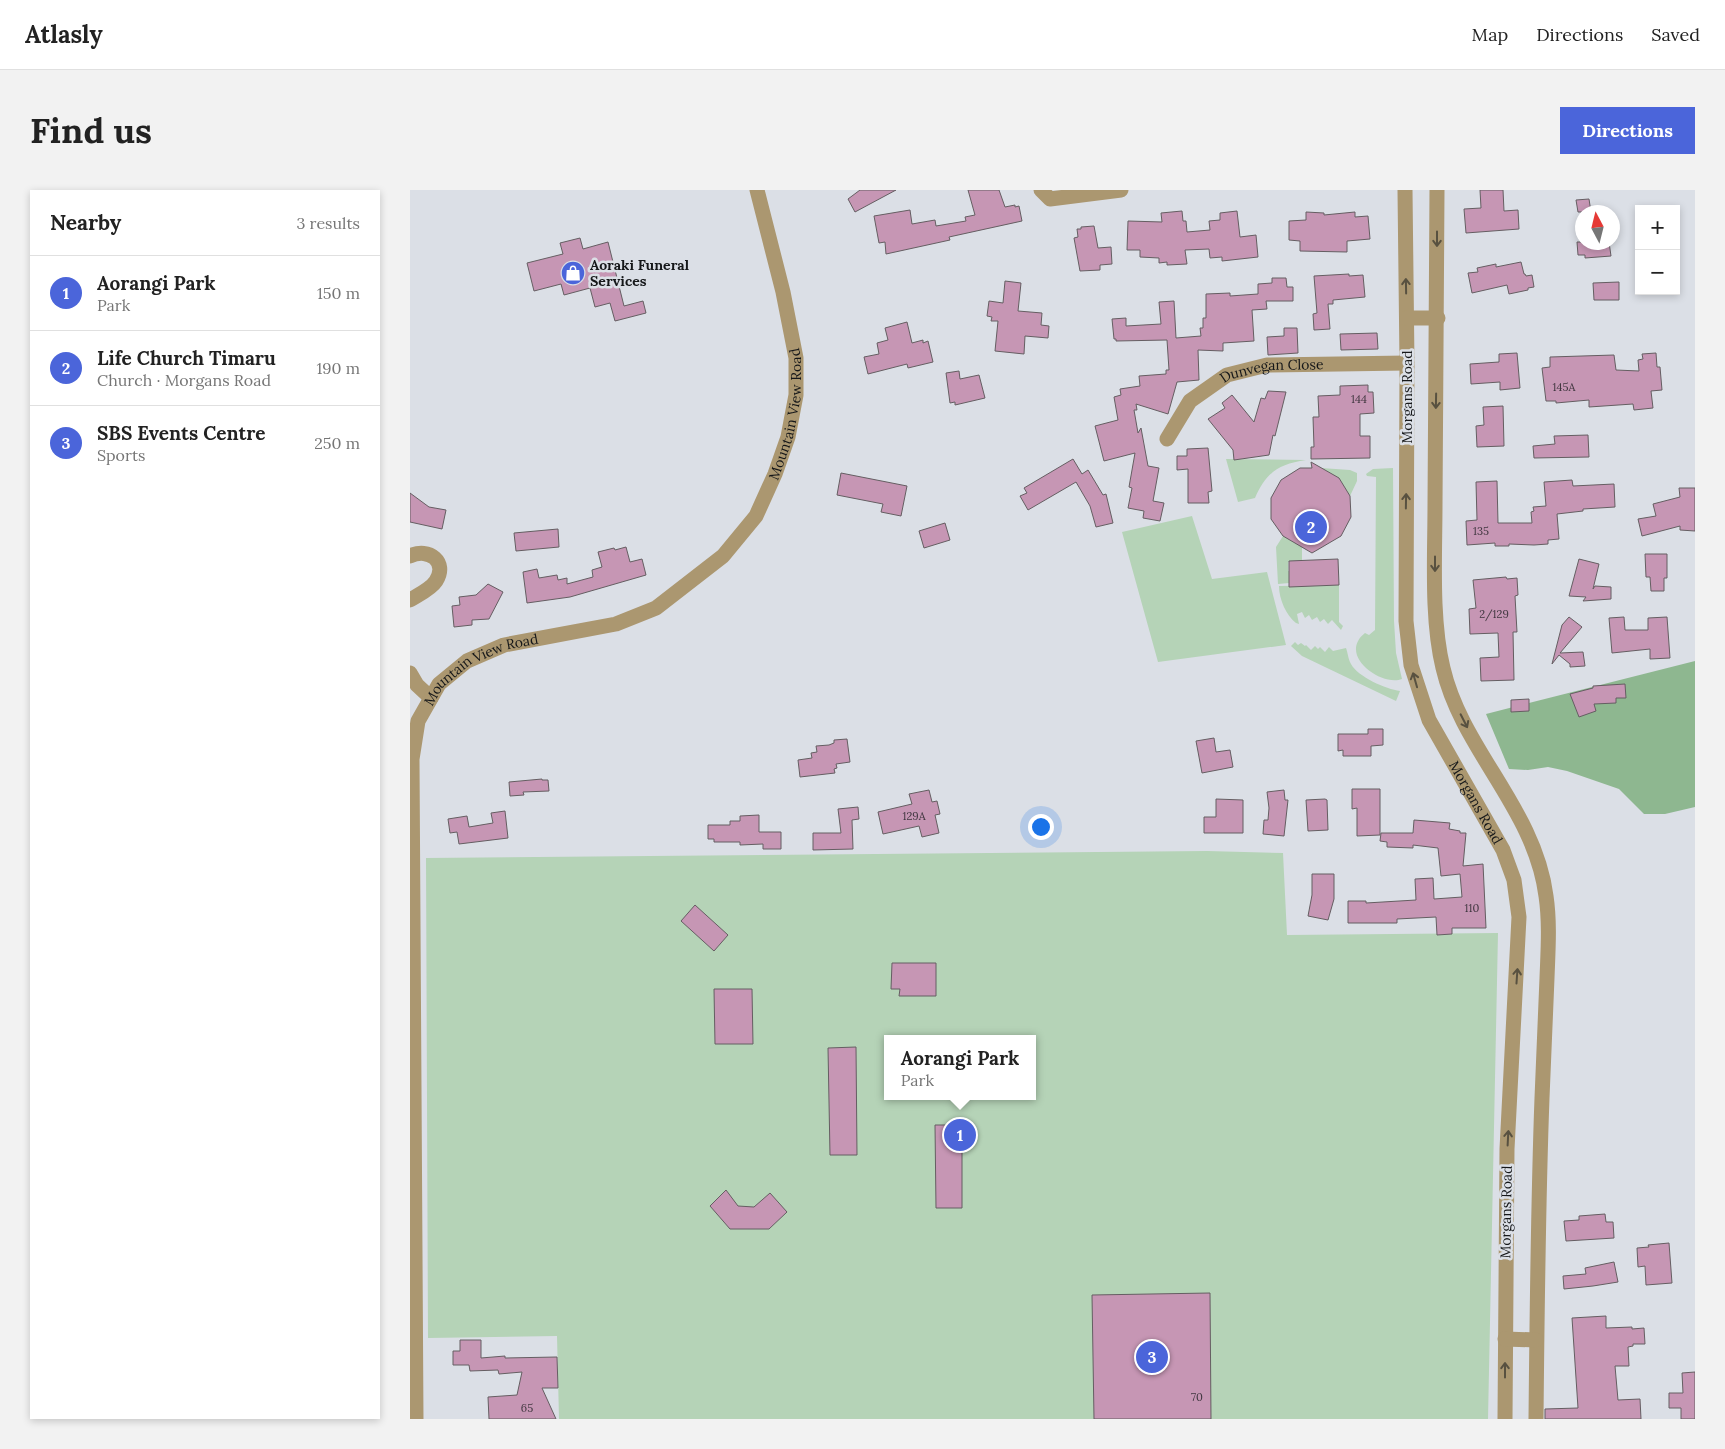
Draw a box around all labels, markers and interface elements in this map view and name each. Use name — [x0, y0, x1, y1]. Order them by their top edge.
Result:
text: Atlasly — [25, 19, 103, 50]
text: Map — [1472, 23, 1508, 46]
text: Directions — [1536, 23, 1623, 46]
text: Saved — [1651, 23, 1700, 46]
button: Directions — [1560, 107, 1695, 154]
text: Find us — [30, 108, 152, 153]
north arrow — [1575, 205, 1620, 250]
map controls — [1635, 205, 1680, 295]
button: + — [1635, 205, 1680, 250]
text: Nearby — [50, 209, 121, 236]
text: 3 results — [296, 213, 360, 233]
one-way arrow — [1432, 230, 1442, 246]
button: − — [1635, 250, 1680, 295]
place label: Aoraki Funeral Services — [590, 256, 690, 290]
shop icon: Aoraki Funeral Services — [560, 260, 586, 286]
text: Aorangi Park — [97, 271, 216, 295]
one-way arrow — [1401, 278, 1411, 294]
text: 1 — [63, 283, 69, 303]
text: 150 m — [317, 283, 360, 303]
text: Park — [97, 295, 130, 315]
text: Life Church Timaru — [97, 346, 276, 370]
street label: Mountain View Road — [765, 347, 805, 482]
street label: Morgans Road — [1398, 350, 1416, 444]
street label: Dunvegan Close — [1216, 355, 1324, 386]
text: 2 — [62, 358, 70, 378]
text: 190 m — [316, 358, 360, 378]
text: Church · Morgans Road — [97, 370, 271, 390]
house number: 145A — [1553, 380, 1577, 394]
house number: 144 — [1351, 392, 1367, 406]
one-way arrow — [1431, 392, 1441, 409]
text: SBS Events Centre — [97, 421, 265, 445]
text: 3 — [62, 433, 70, 453]
text: 250 m — [314, 433, 360, 453]
text: Sports — [97, 445, 146, 465]
one-way arrow — [1401, 493, 1411, 510]
pin: 2 — [1295, 508, 1327, 546]
house number: 135 — [1473, 524, 1489, 538]
one-way arrow — [1430, 555, 1440, 571]
house number: 2/129 — [1479, 607, 1509, 622]
street label: Mountain View Road — [420, 630, 540, 709]
one-way arrow — [1410, 673, 1419, 689]
one-way arrow — [1459, 714, 1469, 729]
street label: Morgans Road — [1445, 757, 1507, 847]
house number: 129A — [902, 809, 927, 823]
your location — [1028, 814, 1054, 840]
house number: 110 — [1465, 901, 1480, 915]
one-way arrow — [1512, 968, 1521, 984]
popup — [884, 1035, 1036, 1100]
text: Aorangi Park — [901, 1046, 1019, 1070]
text: Park — [901, 1070, 934, 1090]
pin: 1 — [944, 1116, 976, 1154]
one-way arrow — [1503, 1130, 1512, 1146]
street label: Morgans Road — [1496, 1165, 1516, 1259]
pin: 3 — [1136, 1338, 1168, 1376]
one-way arrow — [1500, 1363, 1510, 1379]
house number: 70 — [1191, 1390, 1203, 1404]
house number: 65 — [521, 1401, 533, 1415]

